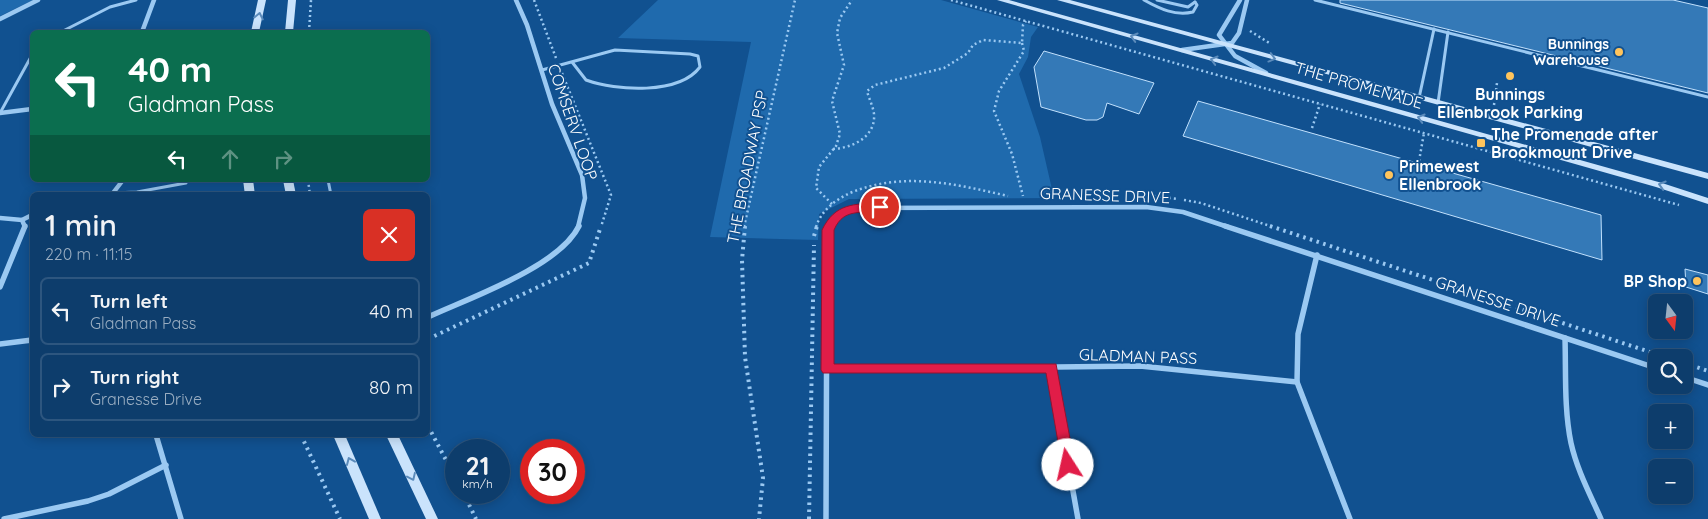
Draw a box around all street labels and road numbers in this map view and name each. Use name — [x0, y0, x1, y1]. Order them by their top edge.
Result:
street label: THE PROMENADE — [1293, 57, 1425, 113]
street label: COMSERV LOOP — [544, 61, 602, 183]
street label: THE BROADWAY PSP — [722, 89, 772, 245]
street label: GRANESSE DRIVE — [1040, 183, 1170, 207]
street label: GRANESSE DRIVE — [1433, 271, 1563, 331]
street label: GLADMAN PASS — [1079, 344, 1197, 368]

